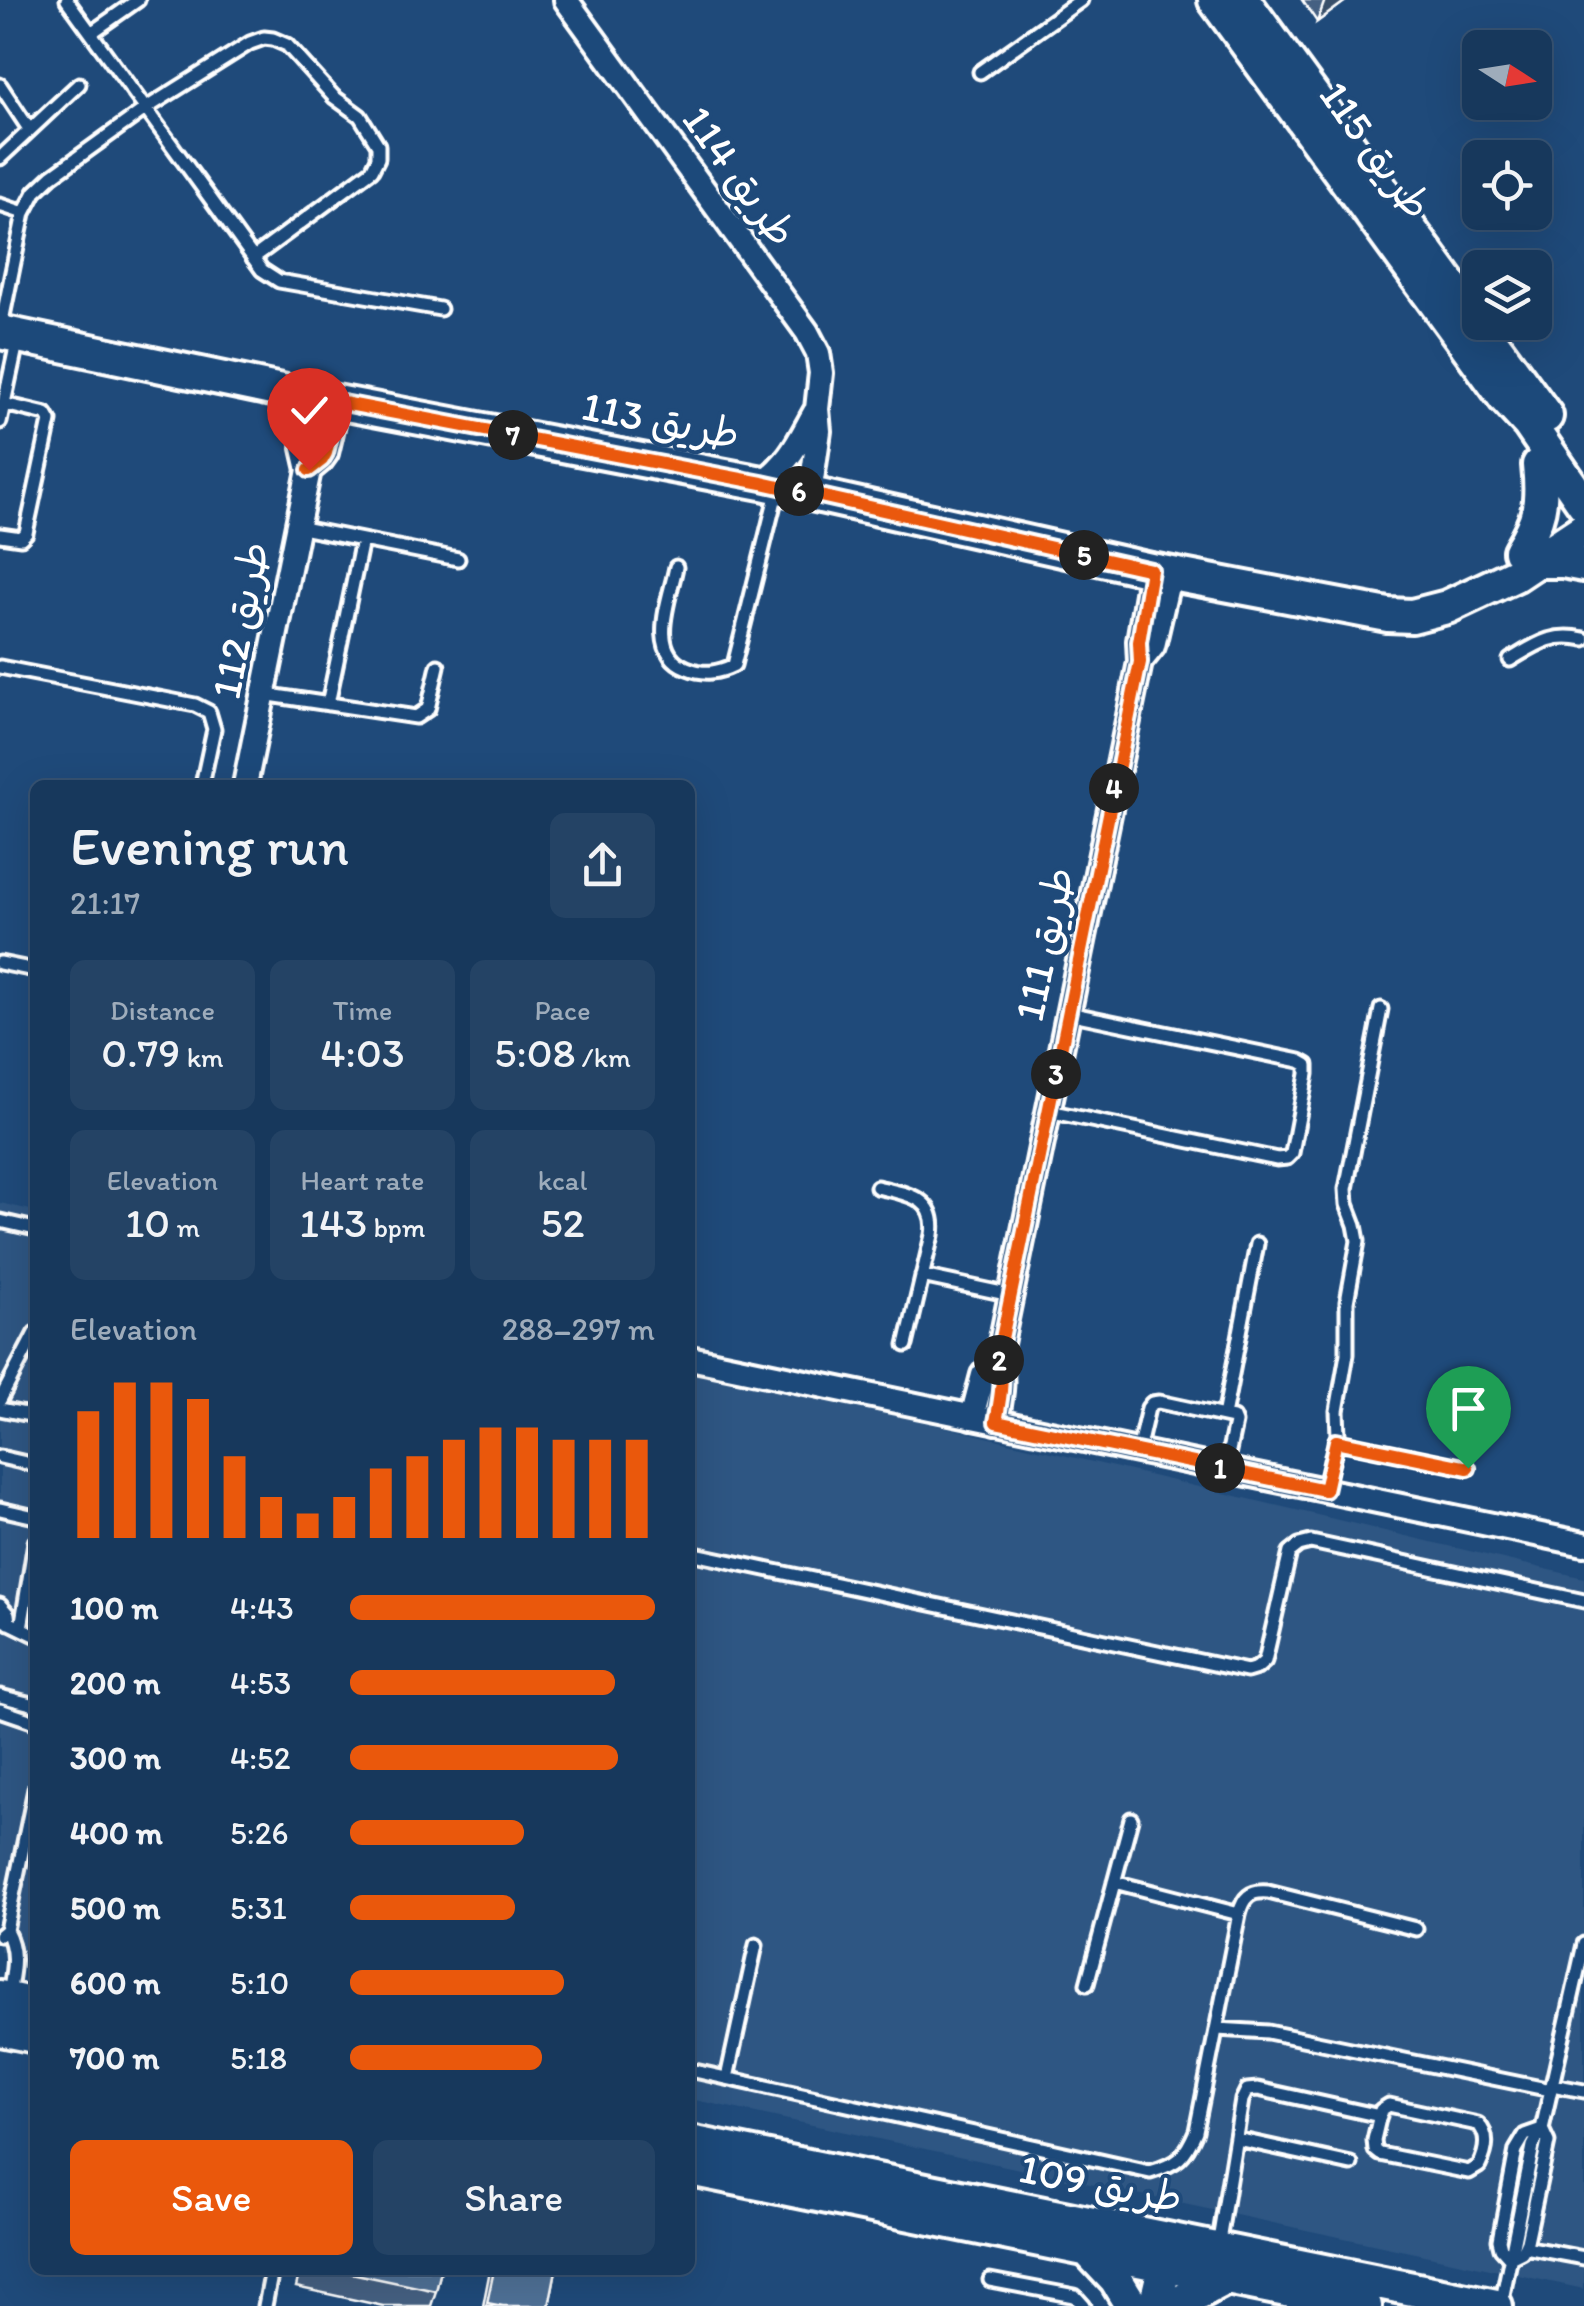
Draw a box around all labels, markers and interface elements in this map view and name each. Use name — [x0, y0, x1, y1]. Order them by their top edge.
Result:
north arrow — [1462, 30, 1552, 120]
map controls — [1462, 30, 1552, 340]
street label: طريق 115 — [1309, 71, 1443, 229]
street label: طريق 114 — [672, 96, 808, 256]
button: locate — [1462, 140, 1552, 230]
button: layers — [1462, 250, 1552, 340]
pin — [267, 368, 352, 471]
street label: طريق 113 — [578, 380, 744, 460]
icon: check — [282, 383, 337, 438]
pin: 7 — [488, 410, 538, 460]
text: 7 — [506, 418, 520, 452]
pin: 6 — [774, 466, 824, 516]
text: 6 — [792, 474, 806, 508]
pin: 5 — [1059, 530, 1109, 580]
street label: طريق 112 — [200, 537, 280, 703]
text: 5 — [1077, 538, 1091, 572]
pin: 4 — [1089, 763, 1139, 813]
text: 4 — [1106, 771, 1122, 805]
text: Evening run — [70, 813, 349, 879]
button: share — [550, 813, 655, 918]
street label: طريق 111 — [1003, 862, 1085, 1026]
text: 21:17 — [70, 884, 140, 922]
text: Distance — [110, 993, 215, 1027]
text: Time — [333, 993, 392, 1027]
text: Pace — [534, 993, 591, 1027]
text: 0.79 — [101, 1027, 180, 1078]
text: 4:03 — [320, 1027, 405, 1078]
text: 5:08 — [494, 1027, 576, 1078]
text: km — [180, 1040, 224, 1074]
text: /km — [576, 1040, 631, 1074]
pin: 3 — [1031, 1049, 1081, 1099]
text: 3 — [1048, 1057, 1064, 1091]
text: Elevation — [107, 1163, 218, 1197]
text: Heart rate — [301, 1163, 424, 1197]
text: kcal — [538, 1163, 587, 1197]
text: 10 — [125, 1197, 170, 1248]
text: 143 — [300, 1197, 367, 1248]
text: 52 — [540, 1197, 585, 1248]
text: m — [170, 1210, 200, 1244]
text: bpm — [367, 1210, 425, 1244]
text: Elevation — [70, 1310, 197, 1348]
text: 288–297 m — [502, 1310, 655, 1348]
pin: 2 — [974, 1335, 1024, 1385]
text: 2 — [992, 1343, 1006, 1377]
pin — [1426, 1366, 1511, 1469]
icon: arrive — [1441, 1381, 1496, 1436]
pin: 1 — [1195, 1443, 1245, 1493]
text: 1 — [1214, 1451, 1227, 1485]
text: 100 m — [70, 1589, 158, 1627]
text: 4:43 — [230, 1589, 294, 1627]
text: 200 m — [70, 1664, 160, 1702]
text: 4:53 — [230, 1664, 291, 1702]
text: 300 m — [70, 1739, 161, 1777]
text: 4:52 — [230, 1739, 291, 1777]
text: 400 m — [70, 1814, 163, 1852]
text: 5:26 — [230, 1814, 288, 1852]
text: 500 m — [70, 1889, 160, 1927]
text: 5:31 — [230, 1889, 287, 1927]
text: 600 m — [70, 1964, 160, 2002]
text: 5:10 — [230, 1964, 289, 2002]
text: 700 m — [70, 2039, 159, 2077]
text: 5:18 — [230, 2039, 287, 2077]
button: Save — [70, 2140, 353, 2255]
button: Share — [373, 2140, 655, 2255]
street label: طريق 109 — [1015, 2142, 1187, 2224]

